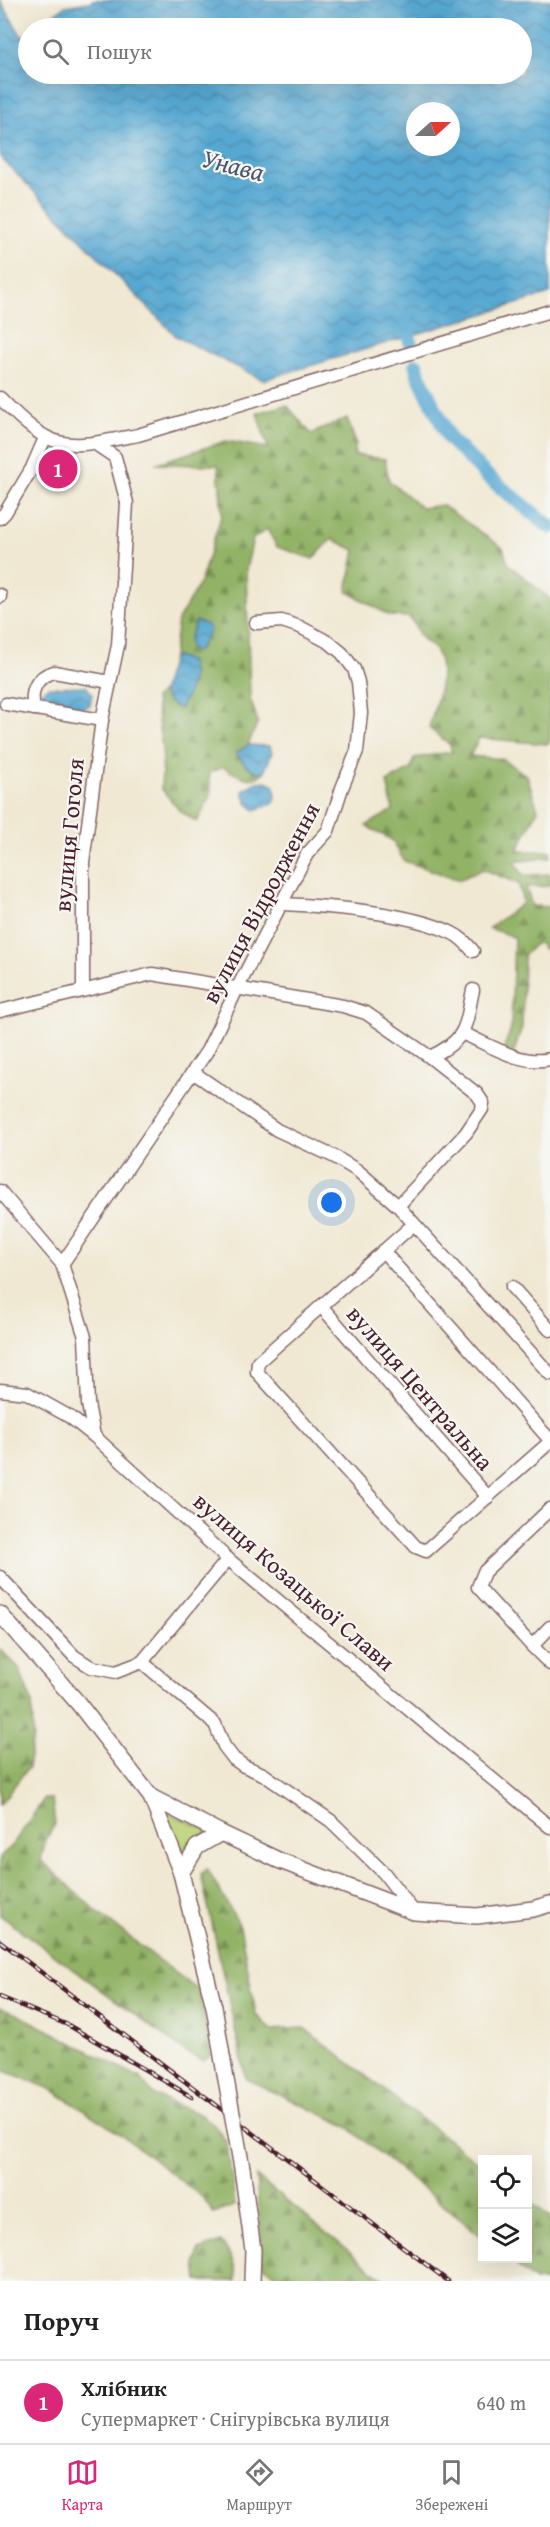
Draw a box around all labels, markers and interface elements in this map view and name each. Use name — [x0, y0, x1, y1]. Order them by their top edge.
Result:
search box — [18, 18, 532, 84]
icon: search — [39, 35, 72, 68]
text: Пошук — [87, 35, 152, 67]
north arrow — [406, 102, 460, 156]
water label: Унава — [198, 138, 268, 191]
pin: 1 — [38, 446, 78, 492]
street label: вулиця Гоголя — [44, 757, 93, 913]
street label: вулиця Відродження — [193, 796, 328, 1009]
your location — [317, 1188, 346, 1217]
street label: вулиця Центральна — [339, 1297, 503, 1478]
street label: вулиця Козацької Слави — [186, 1484, 403, 1679]
map controls — [478, 2155, 532, 2263]
button: locate — [478, 2155, 532, 2209]
button: layers — [478, 2209, 532, 2263]
text: Поруч — [24, 2301, 99, 2340]
text: Хлібник — [81, 2372, 167, 2404]
text: 1 — [38, 2388, 49, 2417]
text: 640 m — [476, 2388, 526, 2417]
text: Супермаркет · Снігурівська вулиця — [81, 2404, 390, 2433]
tab: Карта — [62, 2456, 103, 2516]
tab: Маршрут — [226, 2456, 292, 2516]
tab: Збережені — [415, 2456, 488, 2516]

